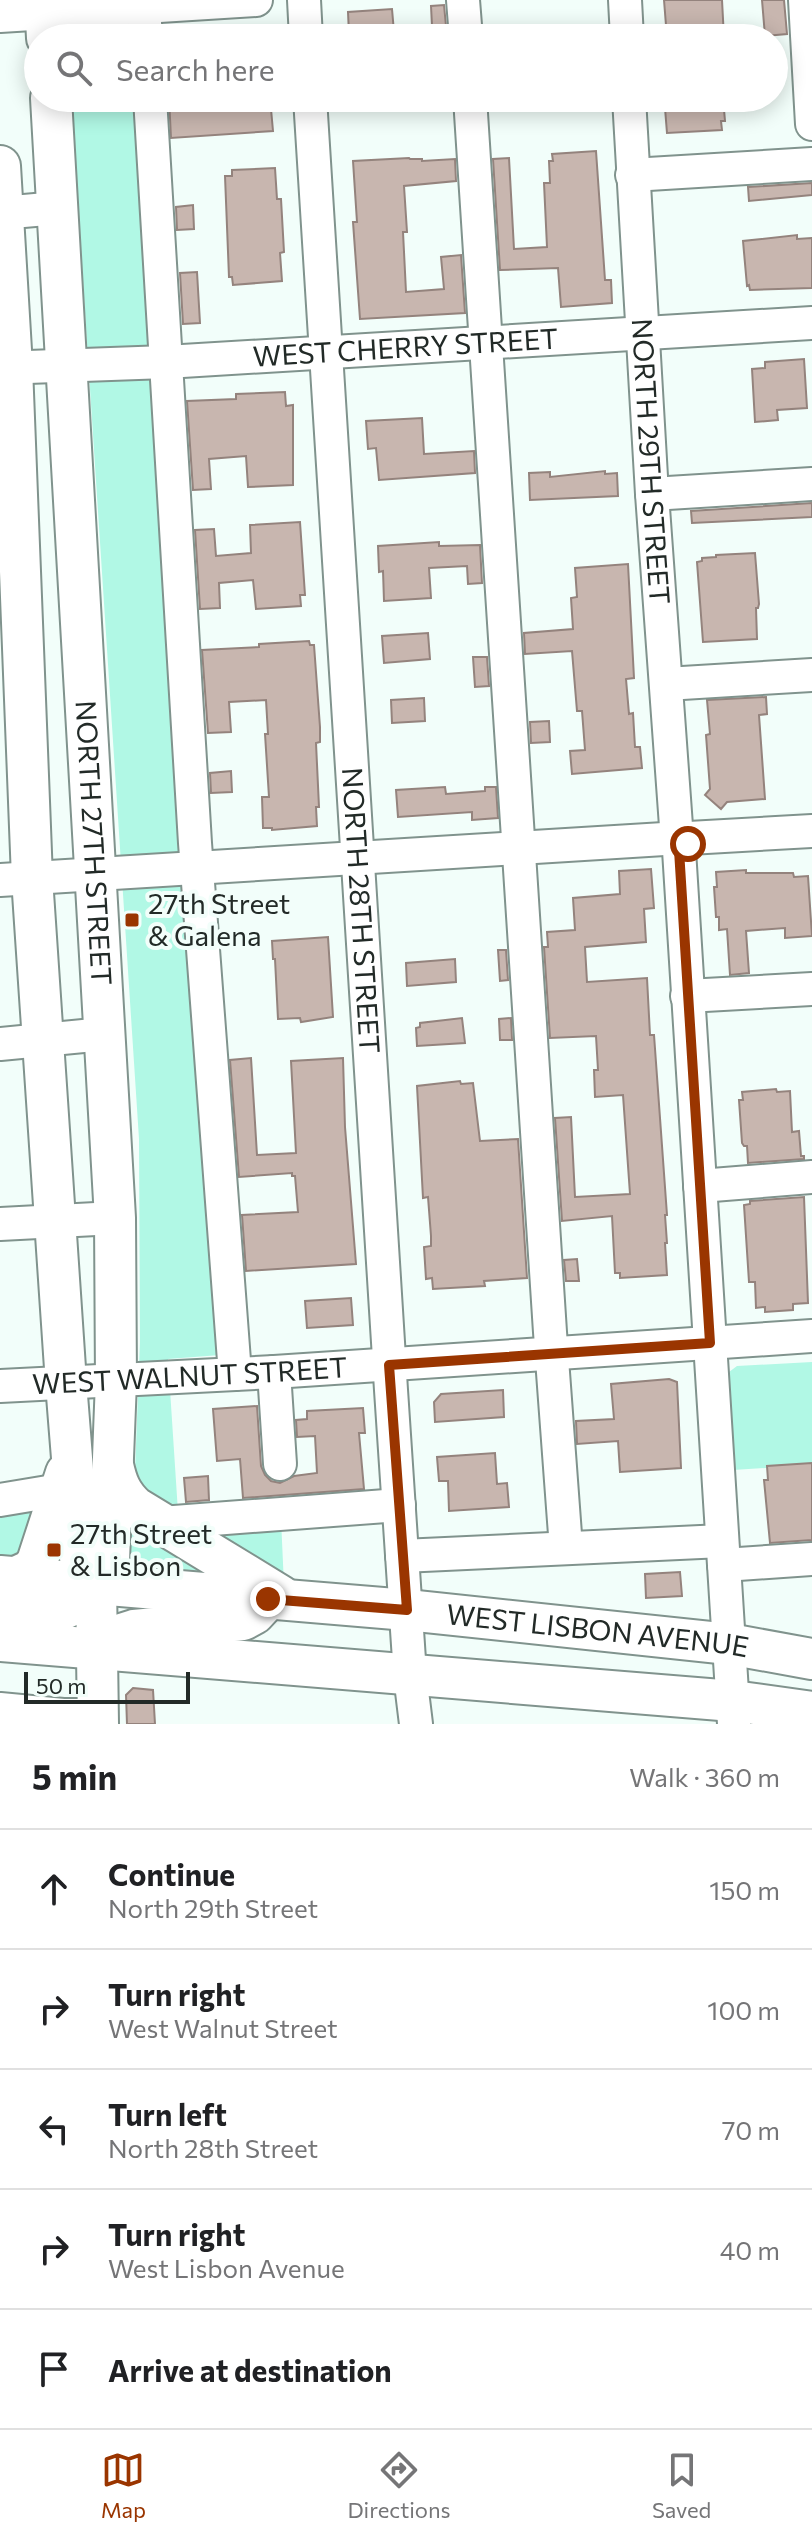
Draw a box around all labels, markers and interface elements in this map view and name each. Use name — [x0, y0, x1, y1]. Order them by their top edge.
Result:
search box — [24, 24, 788, 112]
icon: search — [52, 46, 96, 90]
text: Search here — [116, 50, 275, 87]
street label: NORTH 29TH STREET — [626, 317, 678, 605]
street label: WEST CHERRY STREET — [252, 320, 559, 373]
street label: NORTH 27TH STREET — [69, 699, 120, 986]
street label: NORTH 28TH STREET — [336, 766, 388, 1054]
route start — [670, 826, 706, 862]
place label: 27th Street & Galena — [148, 886, 290, 952]
marker: 27th Street & Galena — [123, 911, 141, 929]
street label: WEST WALNUT STREET — [31, 1349, 348, 1400]
place label: 27th Street & Lisbon — [70, 1516, 212, 1582]
marker: 27th Street & Lisbon — [45, 1541, 63, 1559]
route end — [250, 1581, 286, 1617]
street label: WEST LISBON AVENUE — [445, 1596, 752, 1663]
scale bar — [24, 1668, 190, 1704]
text: 50 m — [36, 1672, 86, 1699]
text: 5 min — [32, 1755, 117, 1797]
text: Walk · 360 m — [629, 1761, 780, 1792]
text: Continue — [108, 1855, 235, 1892]
icon: ahead — [32, 1867, 76, 1911]
text: 150 m — [709, 1874, 780, 1905]
text: North 29th Street — [108, 1892, 318, 1923]
text: Turn right — [108, 1975, 245, 2012]
icon: right — [32, 1987, 76, 2031]
text: 100 m — [707, 1994, 780, 2025]
text: West Walnut Street — [108, 2012, 338, 2043]
text: Turn left — [108, 2095, 227, 2132]
icon: left — [32, 2107, 76, 2151]
text: 70 m — [722, 2114, 780, 2145]
text: North 28th Street — [108, 2132, 318, 2163]
text: Turn right — [108, 2215, 245, 2252]
icon: right — [32, 2227, 76, 2271]
text: 40 m — [720, 2234, 780, 2265]
text: West Lisbon Avenue — [108, 2252, 345, 2283]
icon: arrive — [32, 2347, 76, 2391]
text: Arrive at destination — [108, 2351, 392, 2388]
tab: Map — [101, 2448, 146, 2523]
tab: Directions — [347, 2448, 451, 2523]
tab: Saved — [652, 2448, 711, 2523]

